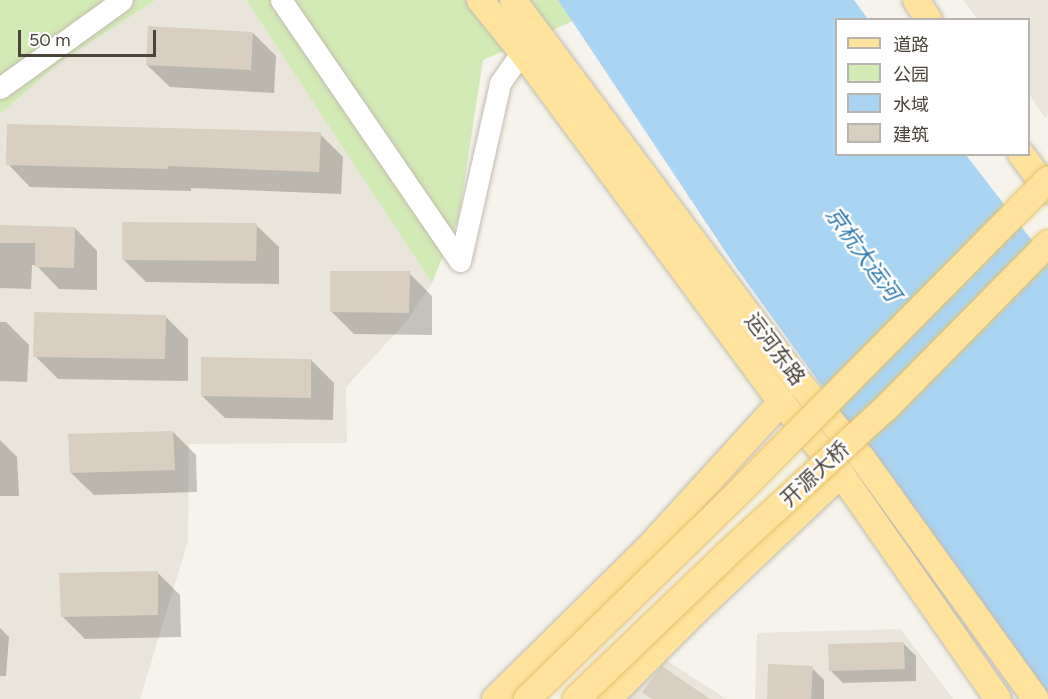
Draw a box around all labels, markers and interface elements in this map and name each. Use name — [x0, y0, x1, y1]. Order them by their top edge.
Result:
scale bar — [21, 18, 159, 56]
legend — [835, 18, 1030, 156]
text: 50 m — [29, 29, 71, 51]
text: 道路 — [893, 34, 929, 56]
text: 公园 — [893, 64, 929, 86]
text: 水域 — [893, 94, 929, 116]
text: 建筑 — [893, 124, 929, 146]
water label: 京杭大运河 — [820, 202, 906, 306]
street label: 运河东路 — [740, 308, 810, 390]
street label: 开源大桥 — [776, 436, 854, 512]

